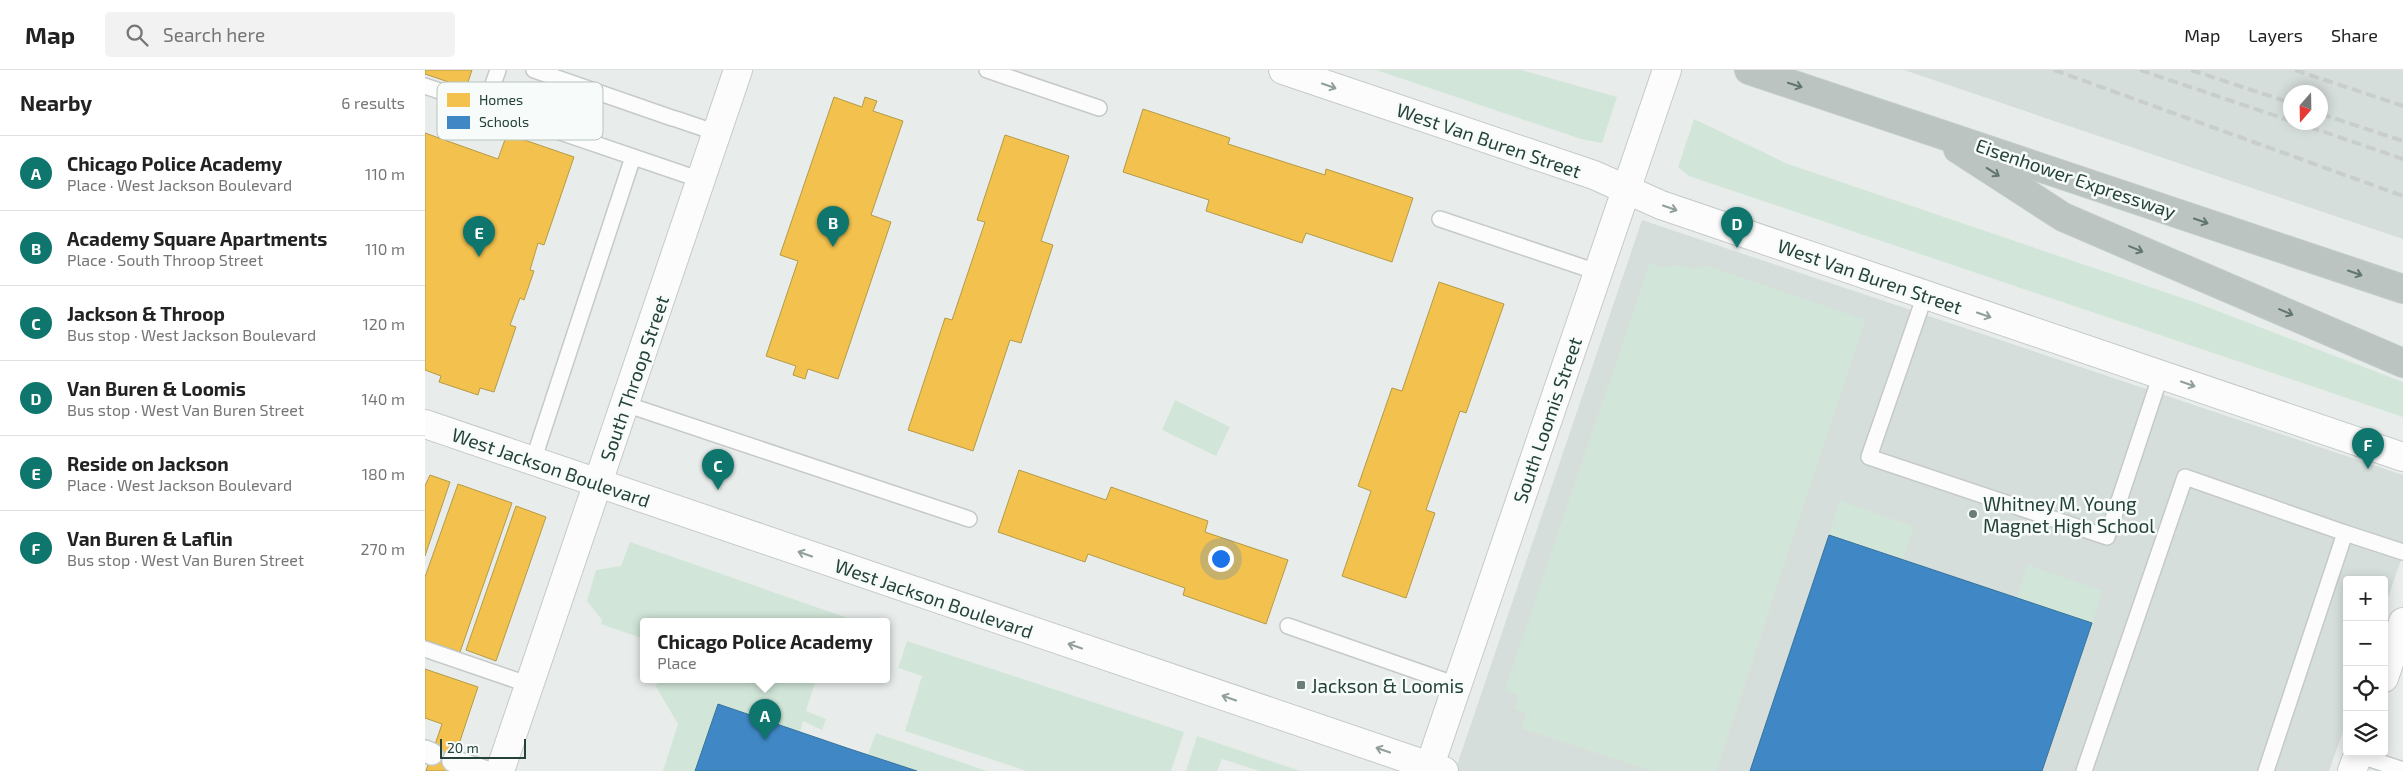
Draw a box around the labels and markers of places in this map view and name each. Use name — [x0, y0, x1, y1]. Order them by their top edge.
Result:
pin: B — [817, 206, 849, 247]
pin: D — [1721, 207, 1753, 248]
pin: E — [463, 216, 495, 257]
pin: F — [2352, 428, 2384, 469]
pin: C — [702, 449, 734, 490]
place label: Whitney M. Young Magnet High School — [1983, 492, 2155, 537]
marker: Whitney M. Young Magnet High School — [1967, 508, 1979, 520]
place label: Jackson & Loomis — [1311, 674, 1464, 697]
marker: Jackson & Loomis — [1295, 679, 1307, 691]
pin: A — [749, 699, 781, 740]

